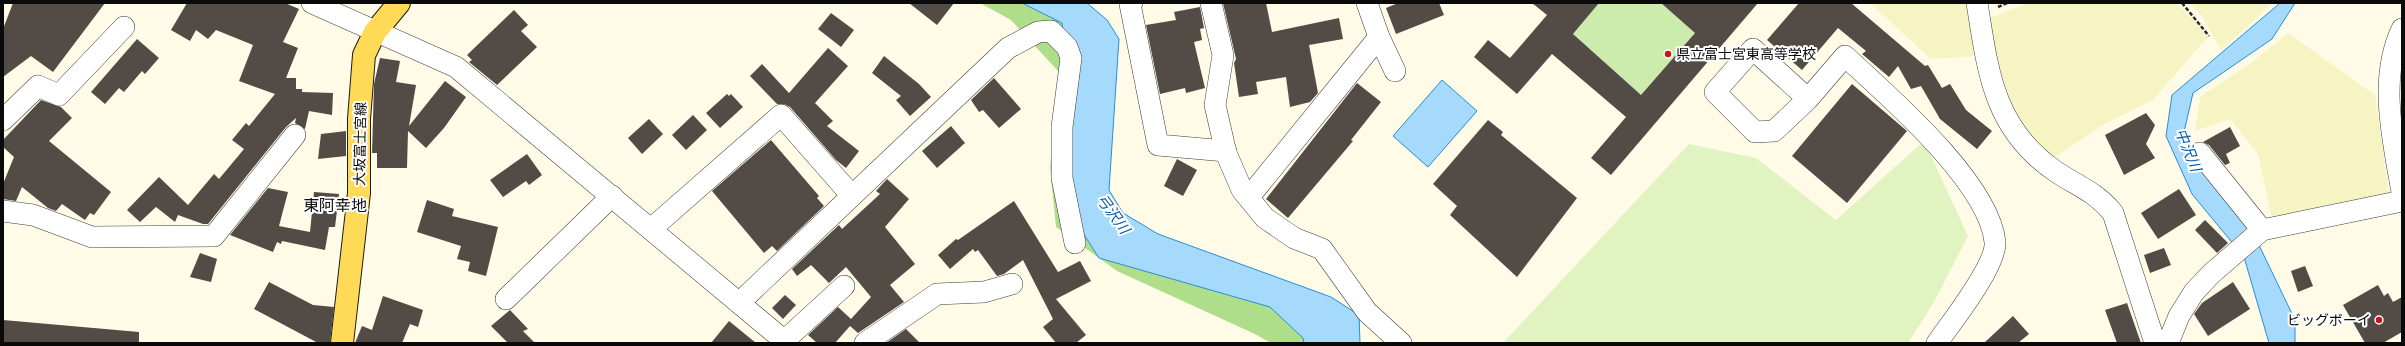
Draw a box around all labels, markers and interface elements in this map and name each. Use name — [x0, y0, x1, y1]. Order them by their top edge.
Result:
place label: 県立富士宮東高等学校 — [1676, 43, 1816, 63]
marker: 県立富士宮東高等学校 — [1663, 49, 1673, 59]
street label: 大坂富士宮線 — [348, 102, 370, 186]
water label: 中沢川 — [2171, 125, 2208, 176]
water label: 弓沢川 — [1092, 189, 1137, 239]
district label: 東阿幸地 — [303, 192, 367, 216]
place label: ビッグボーイ — [2287, 309, 2371, 329]
marker: ビッグボーイ — [2374, 315, 2384, 325]

